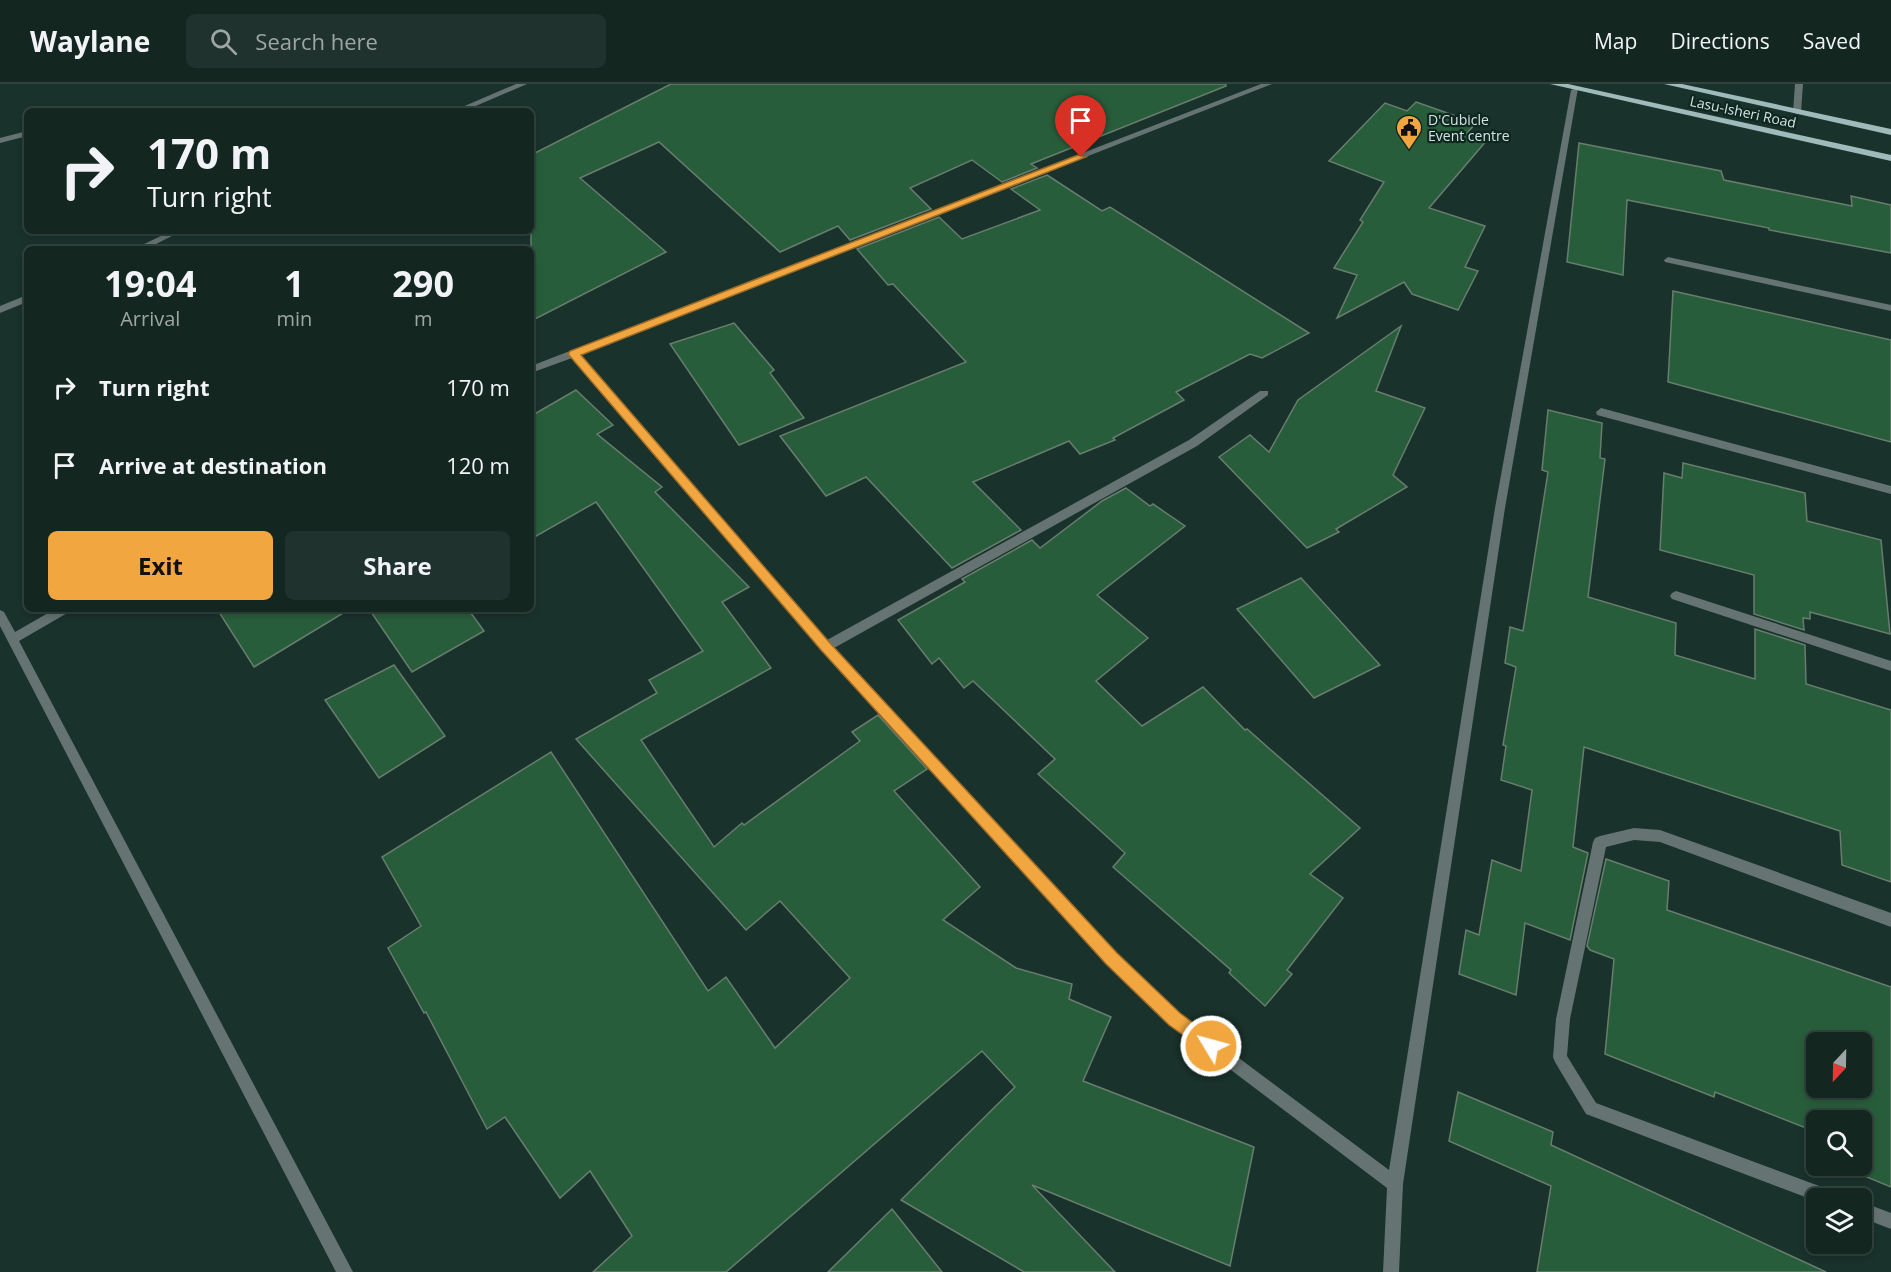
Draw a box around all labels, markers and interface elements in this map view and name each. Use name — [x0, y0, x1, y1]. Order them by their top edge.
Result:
search box — [186, 14, 606, 68]
text: Waylane — [30, 22, 150, 60]
icon: search — [207, 25, 240, 58]
text: Search here — [255, 26, 378, 56]
text: Map — [1594, 27, 1637, 55]
text: Directions — [1670, 27, 1770, 55]
text: Saved — [1803, 27, 1861, 55]
street label: Lasu-Isheri Road — [1688, 91, 1798, 132]
pin — [1055, 95, 1106, 157]
icon: arrive — [1064, 104, 1097, 137]
place label: D'Cubicle Event centre — [1428, 110, 1510, 145]
public building icon: D'Cubicle Event centre — [1394, 113, 1424, 151]
text: 170 m — [147, 124, 271, 181]
icon: right — [48, 132, 126, 210]
text: Turn right — [147, 178, 272, 215]
text: 19:04 — [104, 259, 197, 308]
text: 1 — [284, 259, 305, 308]
text: 290 — [392, 259, 454, 308]
text: Arrival — [120, 305, 180, 332]
text: min — [276, 305, 312, 332]
text: m — [414, 305, 432, 332]
icon: right — [48, 371, 81, 404]
text: Turn right — [99, 372, 210, 402]
text: 170 m — [446, 372, 510, 402]
icon: arrive — [48, 449, 81, 482]
text: Arrive at destination — [99, 450, 327, 480]
text: 120 m — [446, 450, 510, 480]
button: Exit — [48, 531, 273, 600]
button: Share — [285, 531, 510, 600]
position arrow — [1179, 1014, 1243, 1078]
north arrow — [1806, 1032, 1872, 1098]
map controls — [1806, 1032, 1872, 1254]
button: search — [1806, 1110, 1872, 1176]
button: layers — [1806, 1188, 1872, 1254]

